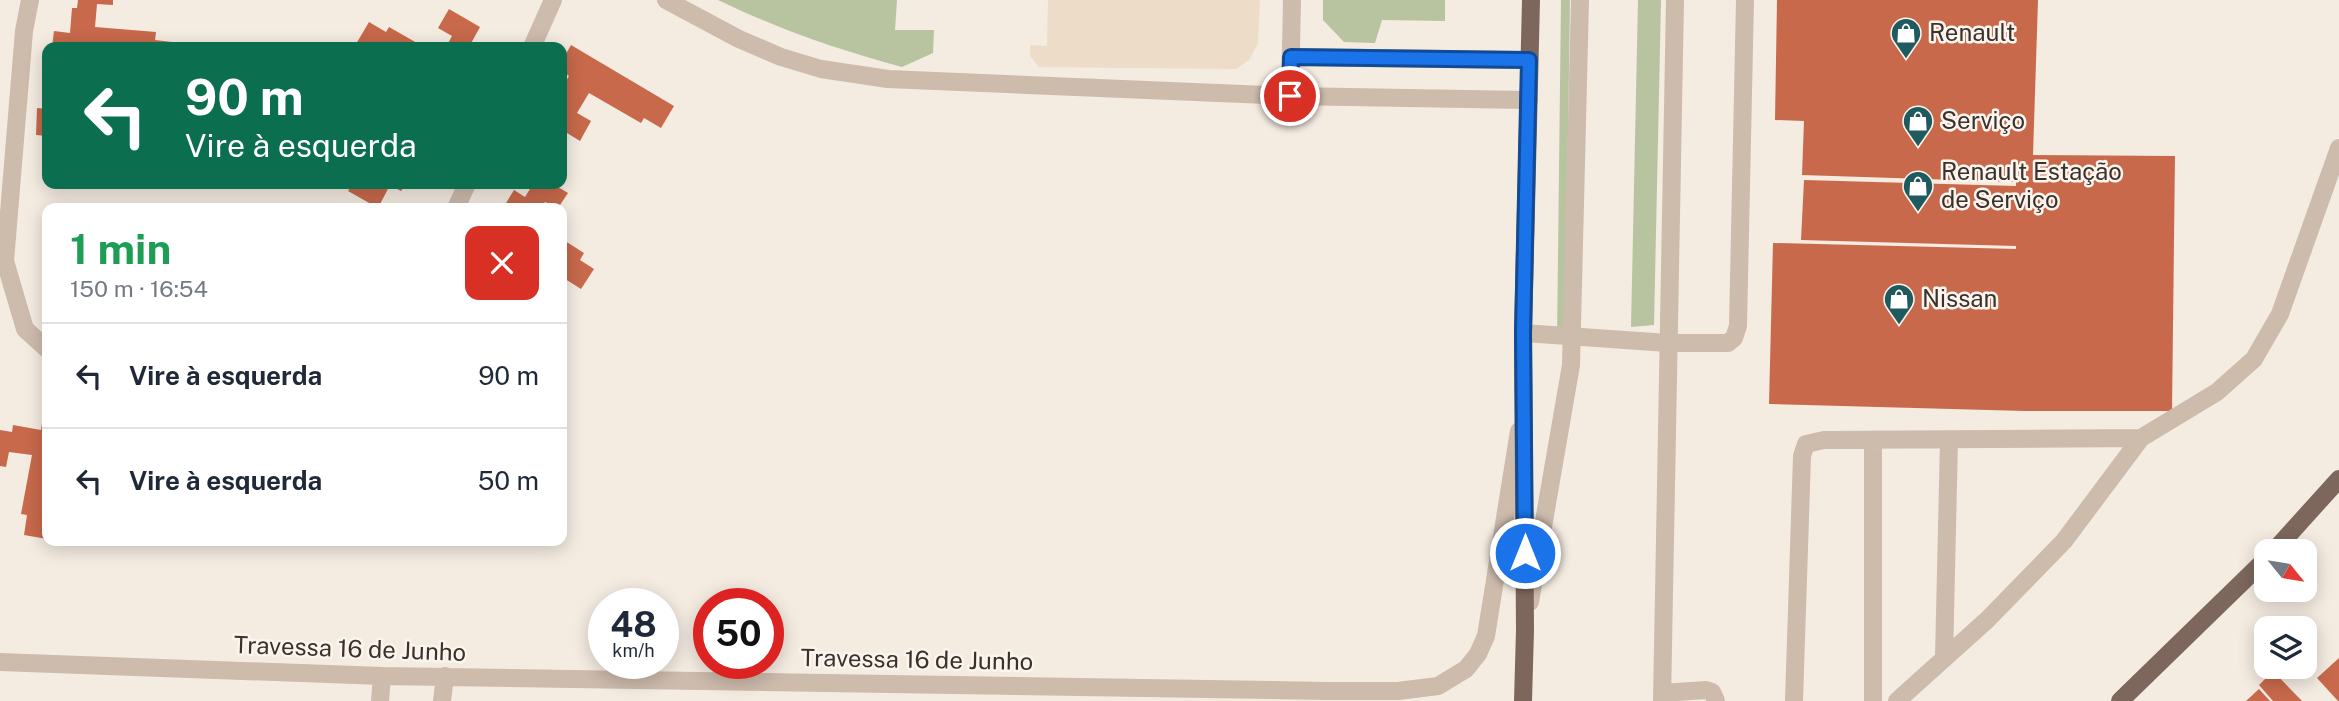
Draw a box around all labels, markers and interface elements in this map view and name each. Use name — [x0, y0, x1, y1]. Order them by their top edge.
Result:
shop icon: Renault — [1889, 16, 1923, 60]
place label: Renault — [1929, 18, 2015, 46]
pin — [1260, 66, 1320, 126]
text: 90 m — [185, 68, 304, 126]
icon: left — [70, 70, 161, 161]
icon: arrive — [1271, 77, 1309, 115]
shop icon: Serviço — [1901, 104, 1935, 148]
place label: Serviço — [1941, 106, 2025, 134]
text: Vire à esquerda — [185, 127, 417, 164]
place label: Renault Estação de Serviço — [1941, 157, 2122, 213]
shop icon: Renault Estação de Serviço — [1901, 169, 1935, 213]
text: 1 min — [70, 224, 171, 273]
button: close — [465, 226, 539, 300]
text: 150 m · 16:54 — [70, 275, 208, 302]
shop icon: Nissan — [1882, 282, 1916, 326]
place label: Nissan — [1922, 284, 1997, 312]
icon: left — [70, 357, 108, 395]
text: Vire à esquerda — [129, 360, 322, 391]
text: 90 m — [478, 360, 539, 391]
icon: left — [70, 462, 108, 500]
text: Vire à esquerda — [129, 465, 322, 496]
text: 50 m — [478, 465, 539, 496]
position arrow — [1488, 516, 1562, 590]
north arrow — [2254, 539, 2317, 602]
map controls — [2254, 539, 2317, 679]
speed limit sign: 50 — [693, 588, 784, 679]
text: 48 — [610, 604, 657, 645]
button: layers — [2254, 616, 2317, 679]
street label: Travessa 16 de Junho — [233, 630, 467, 666]
text: km/h — [612, 640, 655, 661]
street label: Travessa 16 de Junho — [801, 643, 1034, 675]

